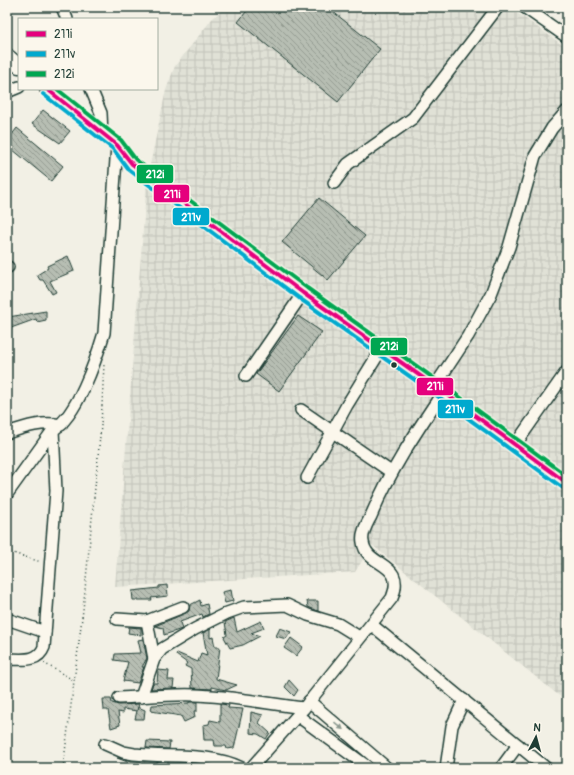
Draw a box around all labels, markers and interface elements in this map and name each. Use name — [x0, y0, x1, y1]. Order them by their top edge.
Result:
legend — [18, 18, 158, 90]
text: 211i — [54, 27, 72, 42]
text: 211v — [54, 47, 76, 62]
text: 212i — [54, 67, 74, 82]
line badge: 212i — [136, 164, 174, 184]
text: 212i — [146, 168, 164, 181]
line badge: 211i — [153, 184, 190, 203]
text: 211i — [164, 188, 180, 201]
line badge: 211v — [172, 207, 210, 226]
text: 211v — [181, 211, 201, 224]
line badge: 212i — [370, 337, 408, 356]
text: 212i — [380, 340, 398, 353]
unlabelled marker — [389, 360, 399, 370]
line badge: 211i — [416, 377, 454, 396]
text: 211i — [427, 380, 443, 393]
line badge: 211v — [437, 399, 474, 419]
text: 211v — [445, 403, 465, 416]
north arrow — [516, 717, 556, 757]
text: N — [533, 721, 542, 734]
one-way arrow — [334, 722, 344, 731]

